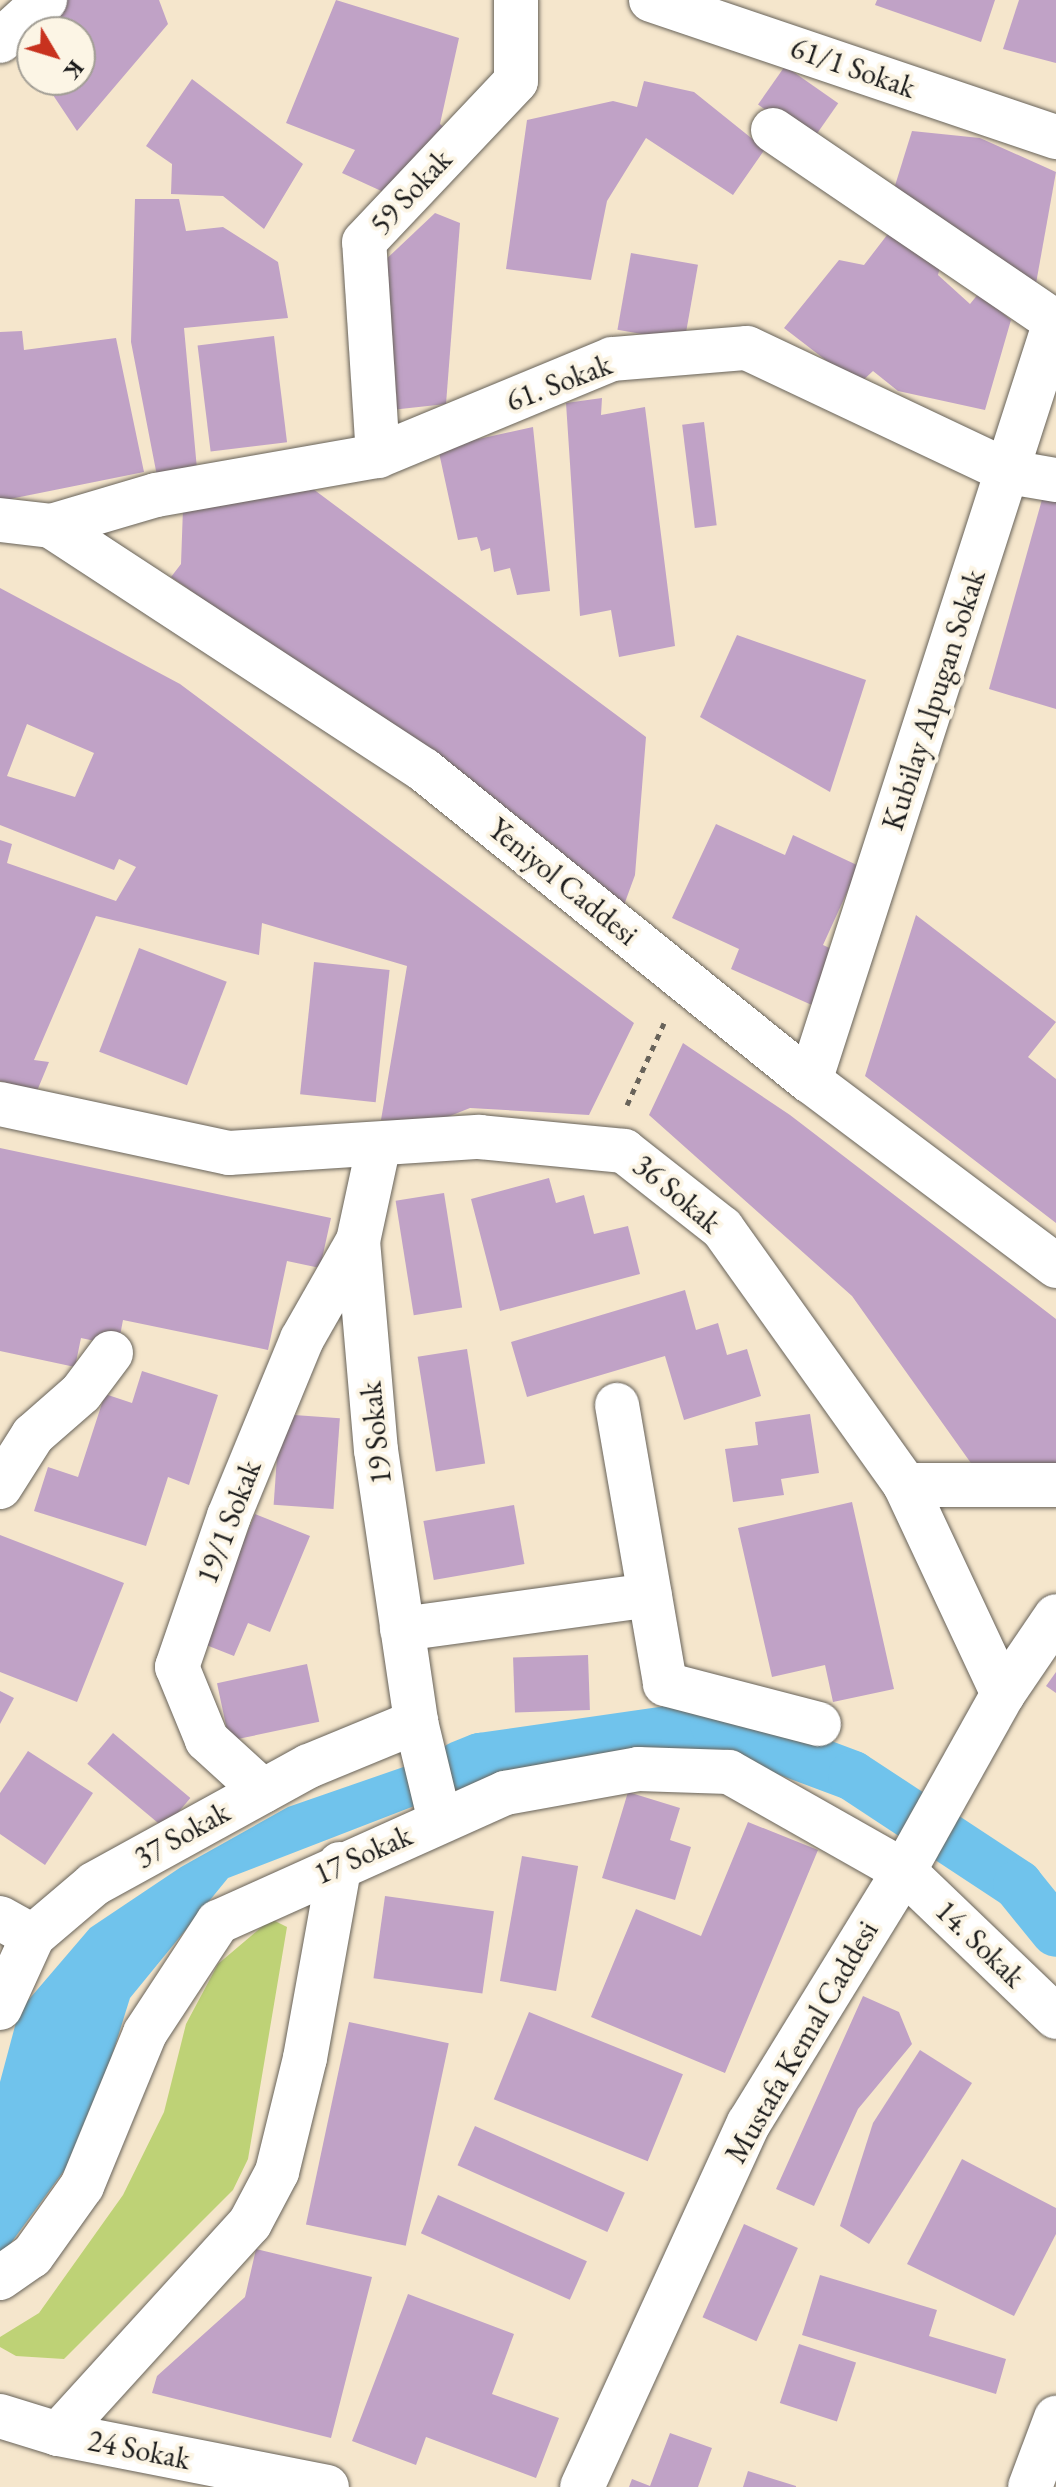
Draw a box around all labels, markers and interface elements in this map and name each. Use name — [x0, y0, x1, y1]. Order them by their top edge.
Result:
north arrow — [16, 16, 96, 96]
street label: 61/1 Sokak — [786, 30, 920, 106]
text: K — [57, 54, 90, 85]
street label: 59 Sokak — [363, 142, 459, 242]
street label: 61. Sokak — [501, 346, 617, 420]
street label: Kubilay Alpugan Sokak — [875, 565, 993, 835]
street label: Yeniyol Caddesi — [481, 811, 645, 953]
street label: 36 Sokak — [626, 1147, 728, 1241]
street label: 19 Sokak — [353, 1380, 399, 1486]
street label: 19/1 Sokak — [189, 1455, 269, 1589]
street label: 37 Sokak — [128, 1794, 236, 1876]
street label: 17 Sokak — [309, 1818, 417, 1892]
street label: 14. Sokak — [928, 1893, 1032, 1995]
street label: Mustafa Kemal Caddesi — [718, 1914, 886, 2170]
street label: 24 Sokak — [85, 2422, 193, 2478]

